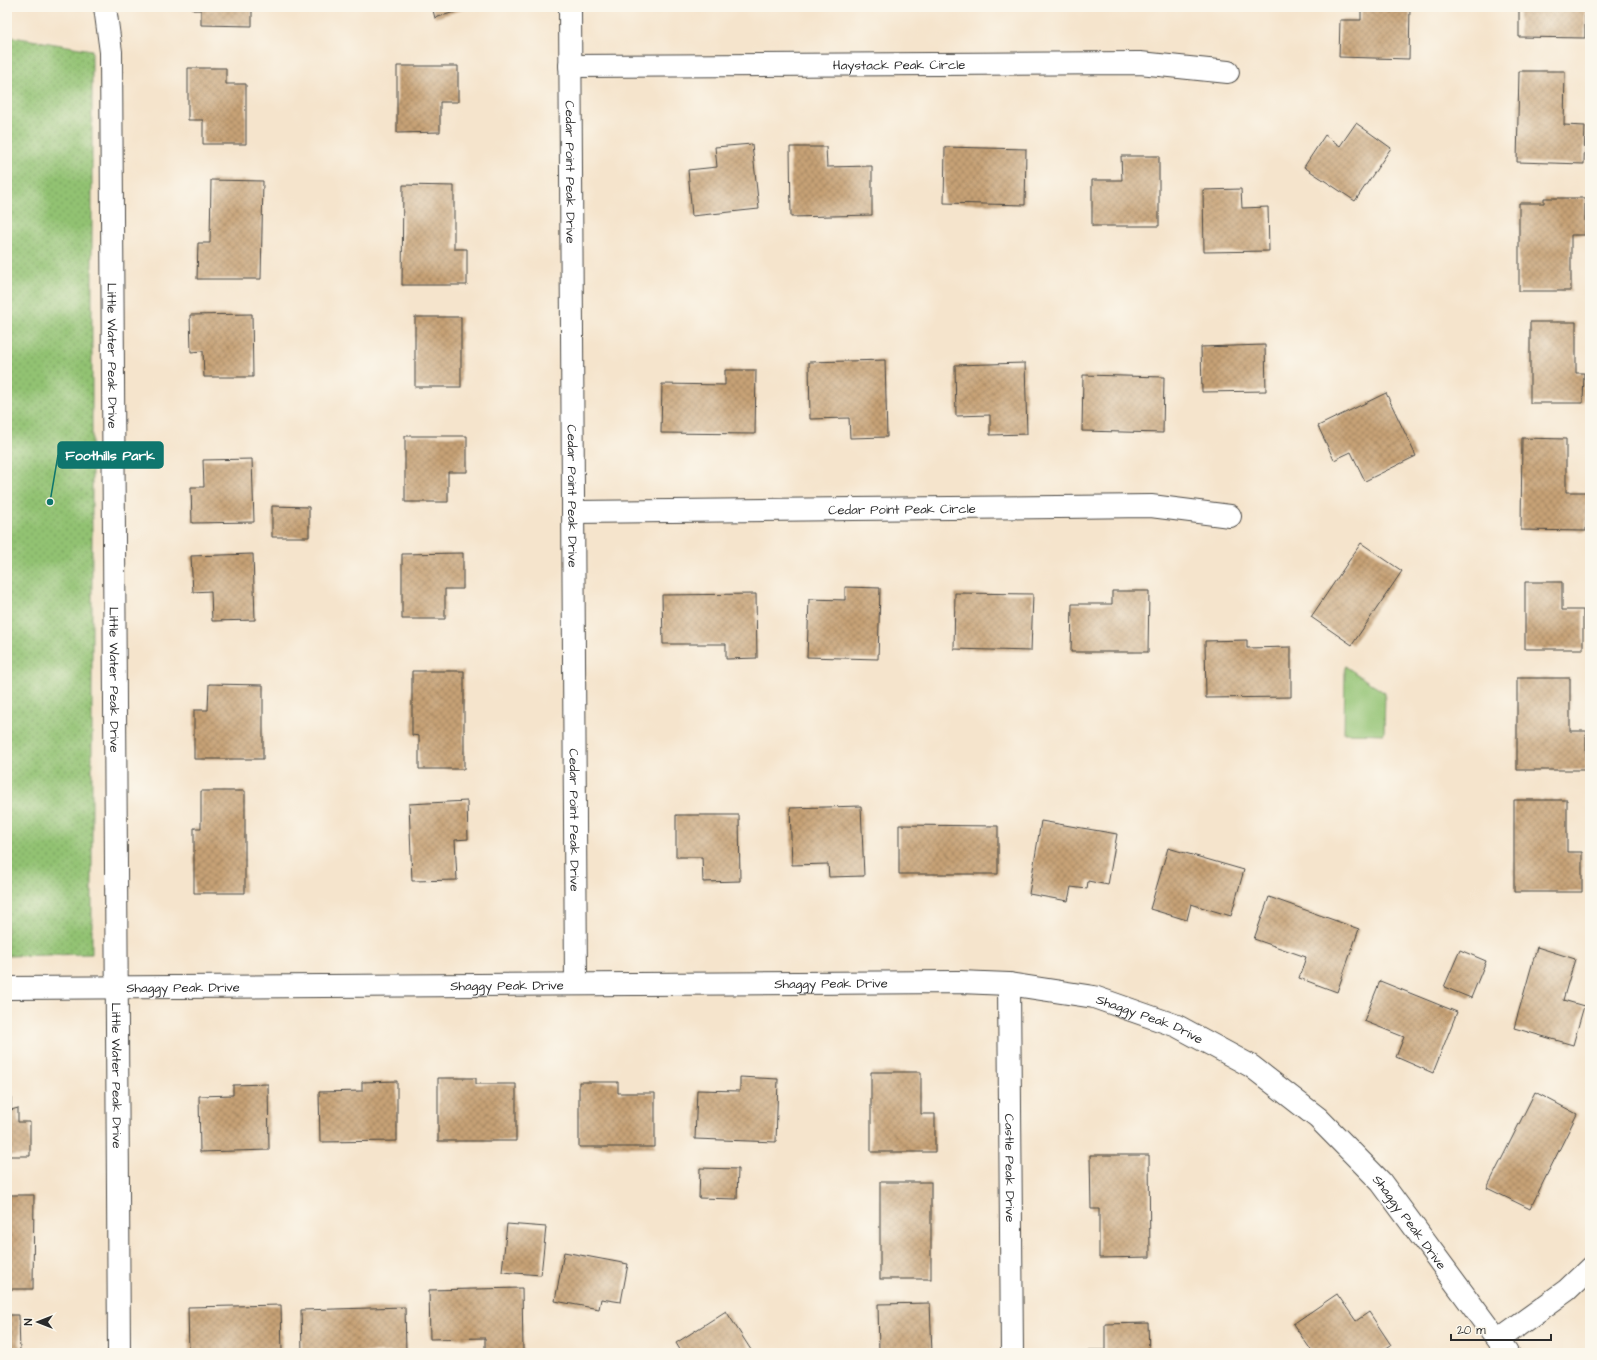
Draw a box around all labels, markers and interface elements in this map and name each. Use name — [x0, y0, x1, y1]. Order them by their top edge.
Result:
street label: Haystack Peak Circle — [833, 56, 965, 76]
street label: Cedar Point Peak Drive — [561, 100, 579, 244]
street label: Little Water Peak Drive — [102, 283, 121, 429]
street label: Cedar Point Peak Drive — [563, 424, 581, 568]
callout: Foothills Park — [58, 442, 163, 468]
text: Foothills Park — [65, 446, 155, 466]
street label: Cedar Point Peak Circle — [828, 500, 976, 519]
street label: Little Water Peak Drive — [104, 607, 123, 753]
street label: Cedar Point Peak Drive — [565, 748, 583, 892]
street label: Shaggy Peak Drive — [774, 974, 888, 994]
street label: Shaggy Peak Drive — [450, 976, 564, 996]
street label: Shaggy Peak Drive — [126, 979, 240, 998]
street label: Shaggy Peak Drive — [1094, 990, 1206, 1049]
street label: Little Water Peak Drive — [107, 1003, 126, 1149]
street label: Castle Peak Drive — [1000, 1114, 1019, 1222]
street label: Shaggy Peak Drive — [1369, 1171, 1450, 1273]
north arrow — [18, 1302, 58, 1342]
scale bar — [1451, 1316, 1551, 1342]
text: N — [21, 1318, 36, 1325]
text: 20 m — [1457, 1322, 1486, 1339]

